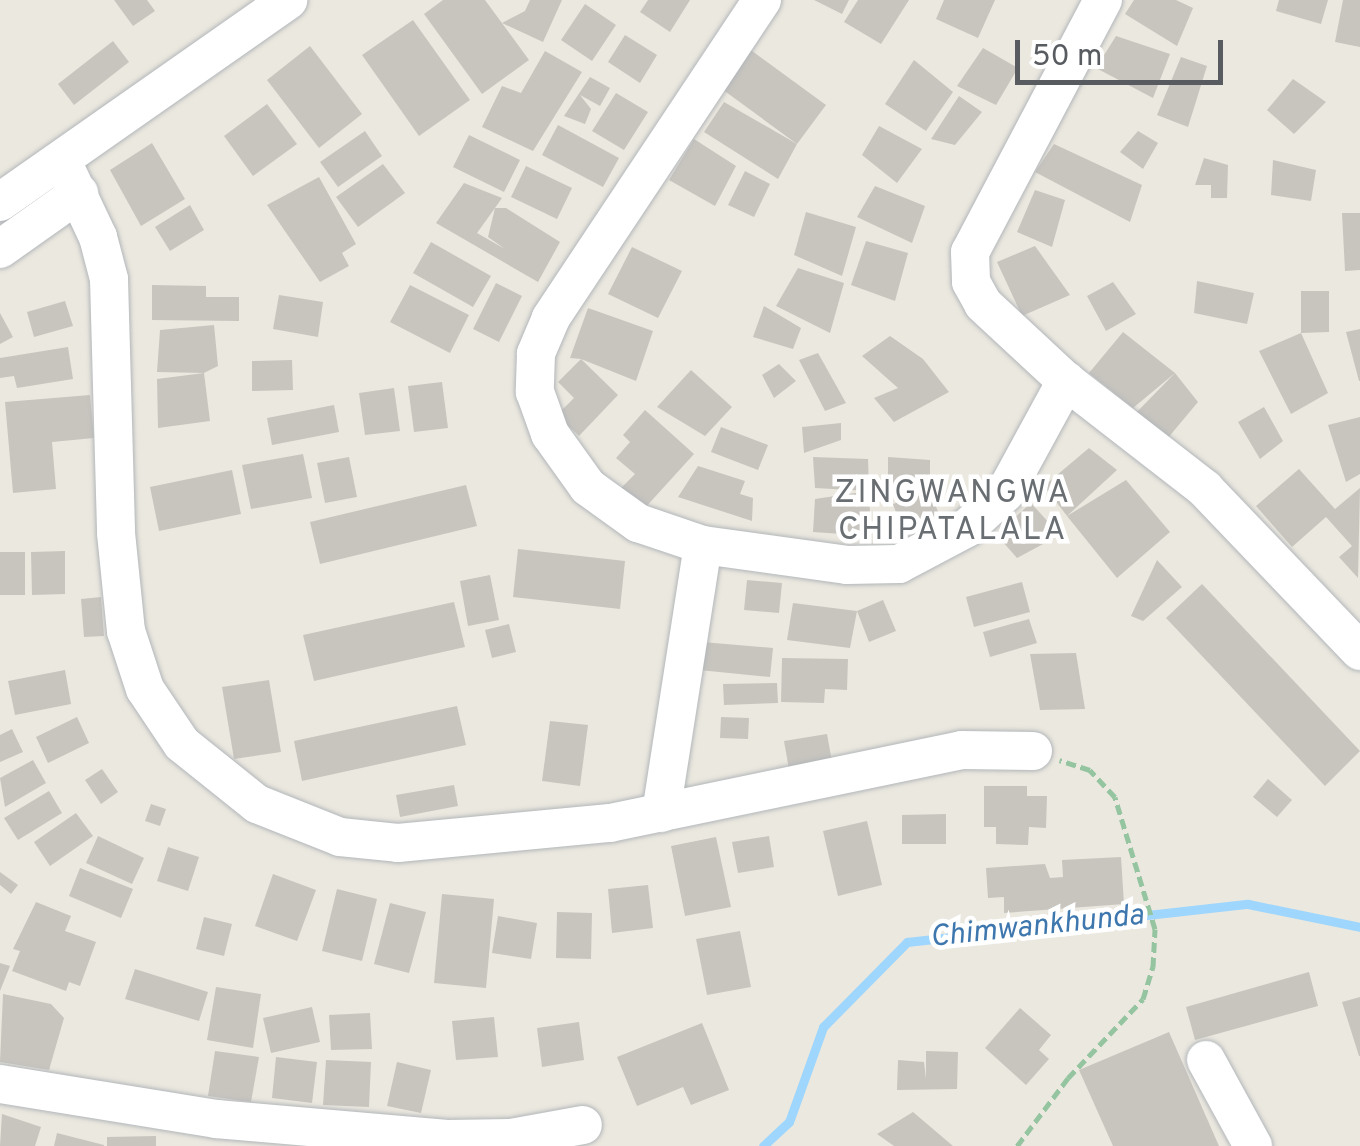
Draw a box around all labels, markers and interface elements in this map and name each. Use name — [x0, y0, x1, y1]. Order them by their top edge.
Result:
scale bar — [1020, 20, 1228, 82]
text: 50 m — [1032, 39, 1102, 76]
district label: ZINGWANGWA CHIPATALALA — [834, 476, 1072, 551]
water label: Chimwankhunda — [928, 899, 1146, 957]

